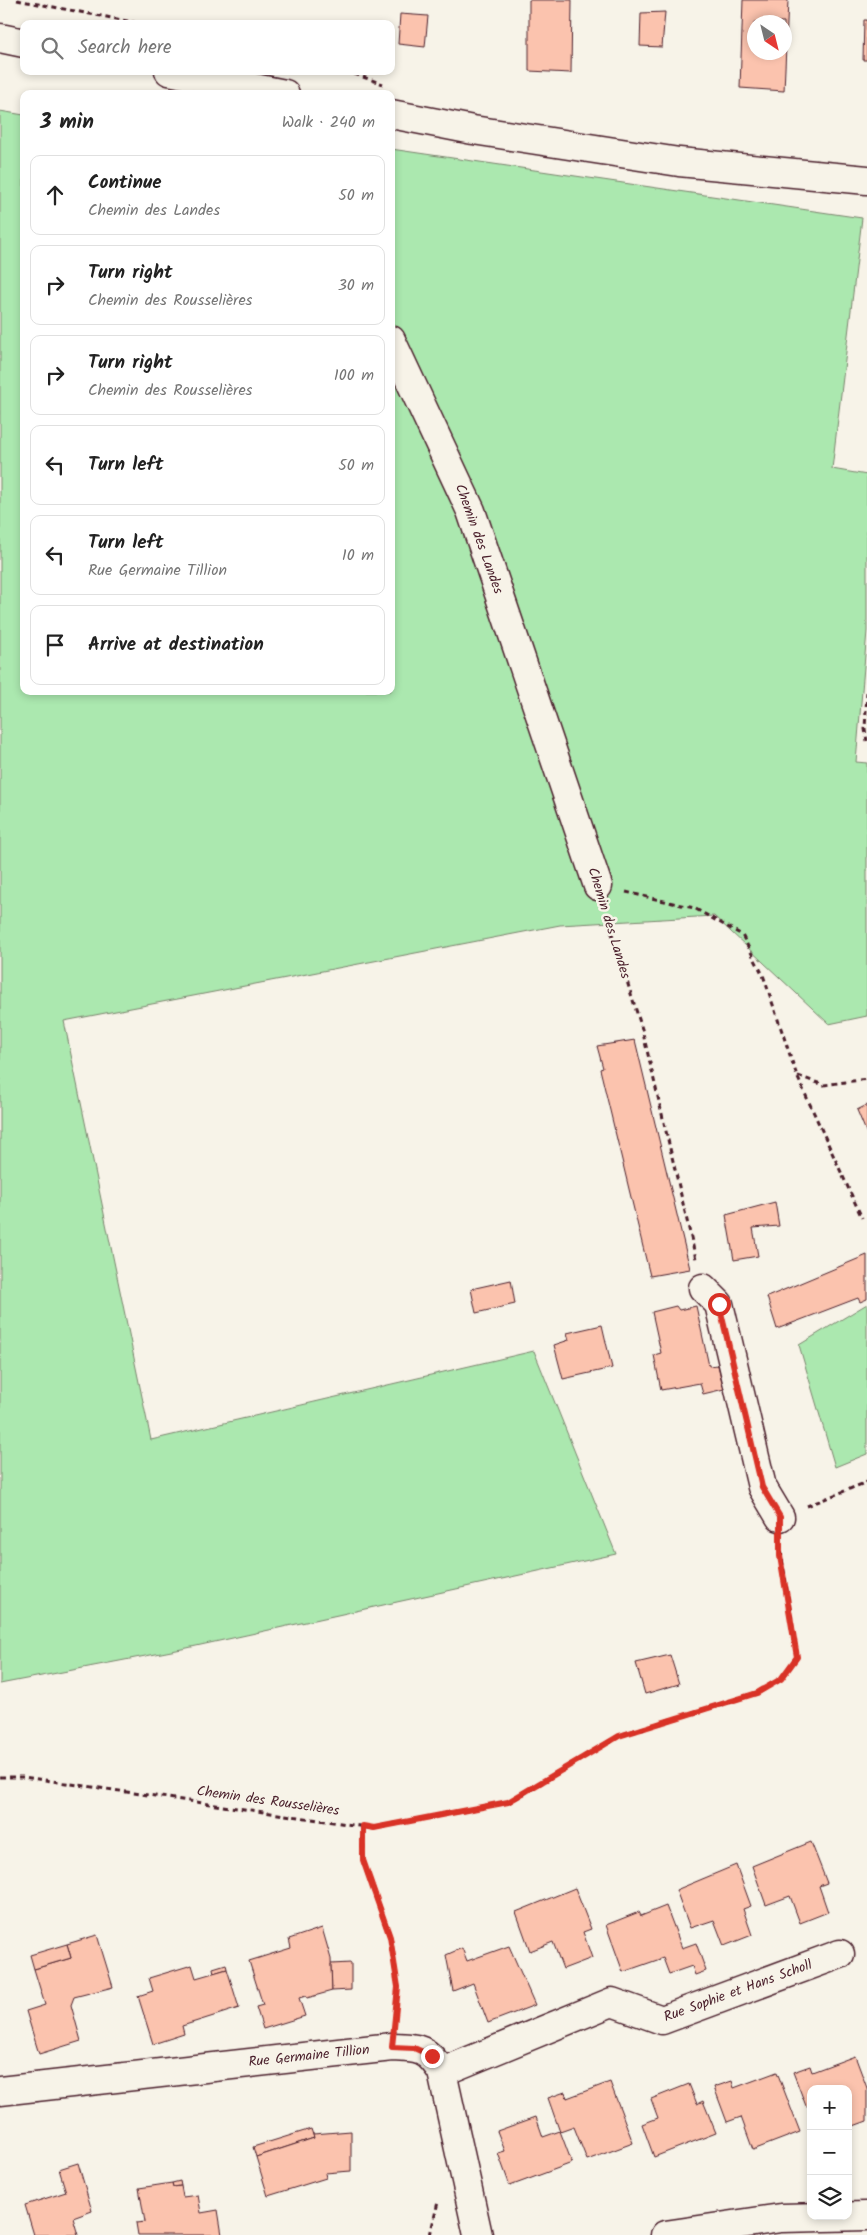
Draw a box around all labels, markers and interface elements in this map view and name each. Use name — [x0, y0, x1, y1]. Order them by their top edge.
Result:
north arrow — [747, 15, 792, 60]
search box — [20, 20, 395, 75]
text: Search here — [78, 33, 172, 63]
icon: search — [38, 34, 66, 62]
text: 3 min — [40, 106, 94, 139]
text: Walk · 240 m — [282, 110, 375, 135]
text: Continue — [88, 168, 161, 198]
icon: ahead — [41, 181, 69, 209]
text: 50 m — [338, 183, 374, 208]
text: Chemin des Landes — [88, 198, 220, 223]
text: Turn right — [88, 258, 173, 288]
icon: right — [41, 271, 69, 299]
text: 30 m — [338, 273, 374, 298]
text: Chemin des Rousselières — [88, 288, 252, 313]
text: Turn right — [88, 348, 173, 378]
icon: right — [41, 361, 69, 389]
text: 100 m — [334, 363, 374, 388]
text: Chemin des Rousselières — [88, 378, 252, 403]
text: Turn left — [88, 450, 163, 480]
icon: left — [41, 451, 69, 479]
text: 50 m — [338, 453, 374, 478]
street label: Chemin des Landes — [449, 481, 509, 597]
text: Turn left — [88, 528, 163, 558]
icon: left — [41, 541, 69, 569]
text: 10 m — [342, 543, 374, 568]
text: Rue Germaine Tillion — [88, 558, 227, 583]
text: Arrive at destination — [88, 630, 264, 660]
icon: arrive — [41, 631, 69, 659]
street label: Chemin des Landes — [582, 865, 636, 981]
route start — [708, 1293, 731, 1316]
street label: Chemin des Rousselières — [195, 1780, 341, 1822]
street label: Rue Sophie et Hans Scholl — [661, 1954, 816, 2028]
street label: Rue Germaine Tillion — [247, 2039, 371, 2073]
route end — [421, 2045, 444, 2068]
map controls — [807, 2085, 852, 2220]
button: + — [807, 2085, 852, 2130]
button: − — [807, 2130, 852, 2175]
button: layers — [807, 2175, 852, 2220]

